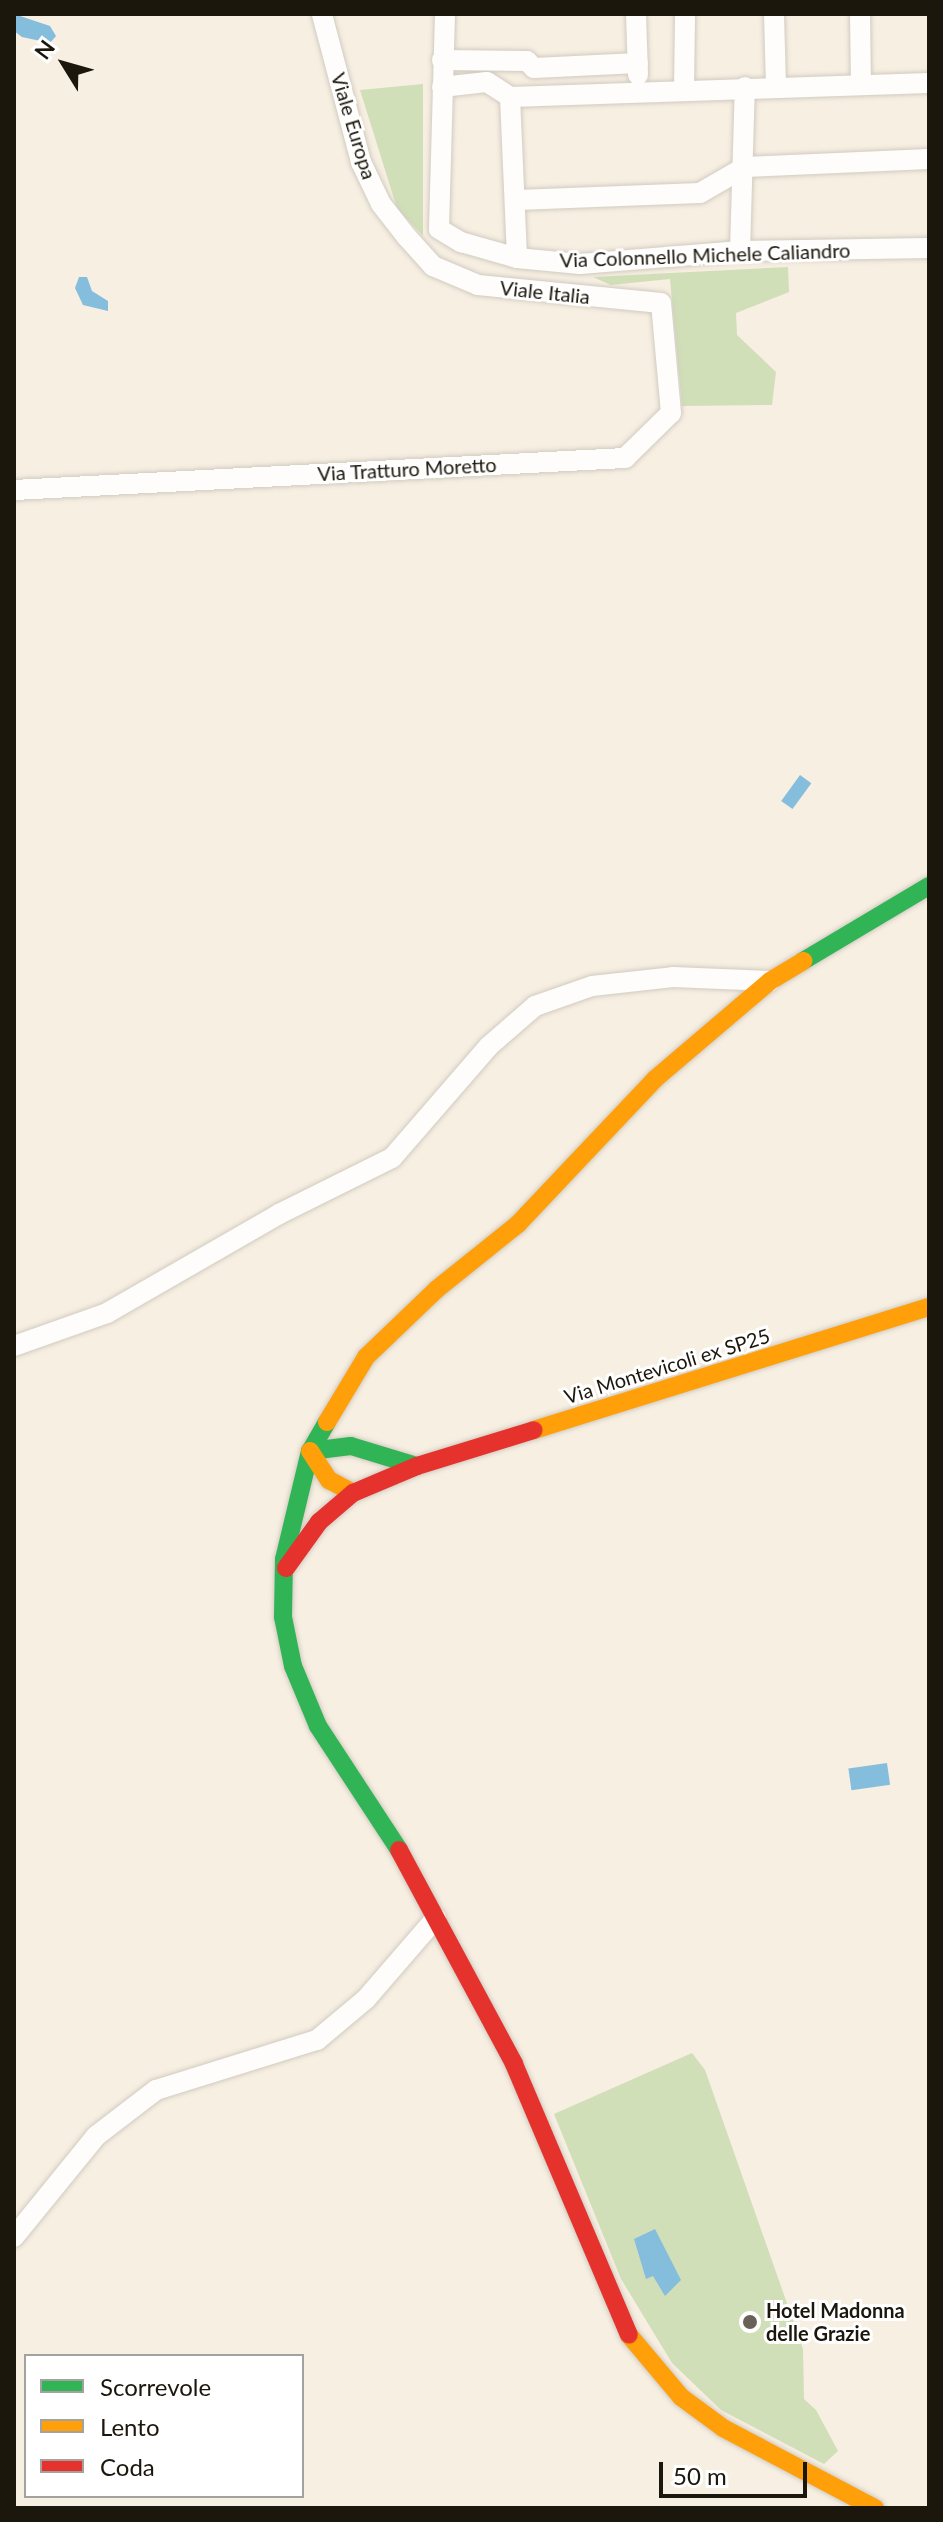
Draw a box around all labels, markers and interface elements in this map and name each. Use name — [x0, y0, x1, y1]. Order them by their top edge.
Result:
north arrow — [24, 24, 104, 104]
text: N — [29, 34, 60, 64]
street label: Viale Europa — [326, 70, 382, 182]
street label: Via Colonnello Michele Caliandro — [559, 238, 851, 272]
street label: Viale Italia — [499, 275, 591, 309]
street label: Via Tratturo Moretto — [317, 452, 497, 486]
street label: Via Montevicoli ex SP25 — [561, 1323, 773, 1409]
place label: Hotel Madonna delle Grazie — [766, 2298, 905, 2345]
marker: Hotel Madonna delle Grazie — [741, 2313, 759, 2331]
legend — [24, 2354, 304, 2498]
text: Scorrevole — [100, 2372, 211, 2401]
text: Lento — [100, 2412, 160, 2441]
scale bar — [663, 2446, 811, 2496]
text: Coda — [100, 2452, 155, 2481]
text: 50 m — [673, 2461, 727, 2490]

